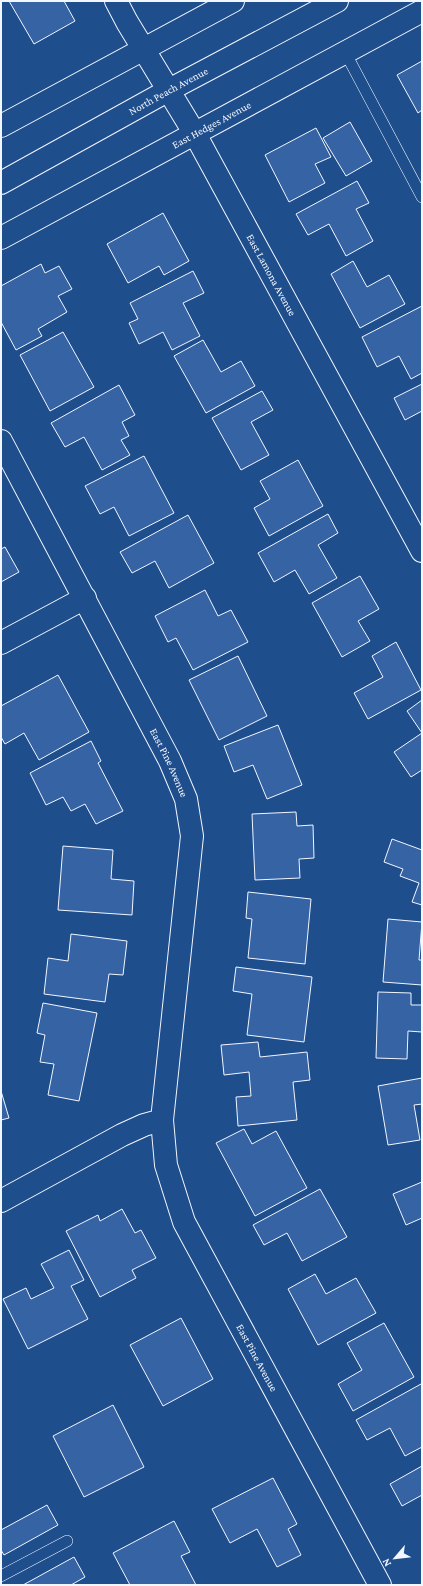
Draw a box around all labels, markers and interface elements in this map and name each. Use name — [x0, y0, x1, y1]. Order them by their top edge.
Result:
street label: North Peach Avenue — [127, 64, 210, 117]
street label: East Hedges Avenue — [170, 98, 253, 151]
street label: East Lamona Avenue — [244, 232, 299, 318]
street label: East Pine Avenue — [148, 726, 191, 799]
street label: East Pine Avenue — [234, 1322, 280, 1393]
north arrow — [375, 1538, 415, 1578]
text: N — [379, 1556, 393, 1569]

